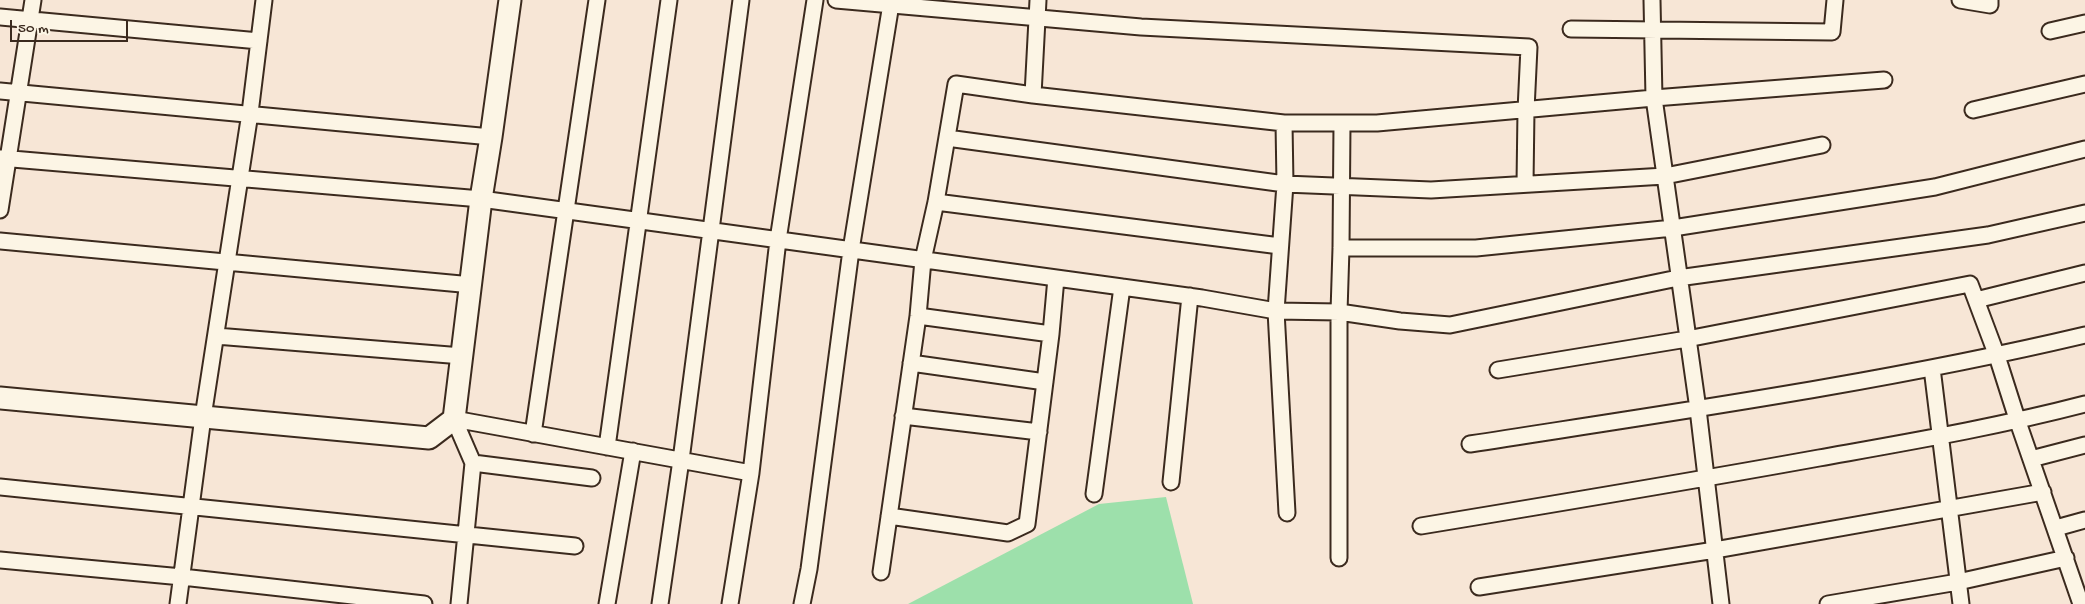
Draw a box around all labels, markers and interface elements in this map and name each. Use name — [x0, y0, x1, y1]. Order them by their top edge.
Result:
scale bar — [12, 10, 130, 42]
text: 50 m — [18, 20, 49, 38]

